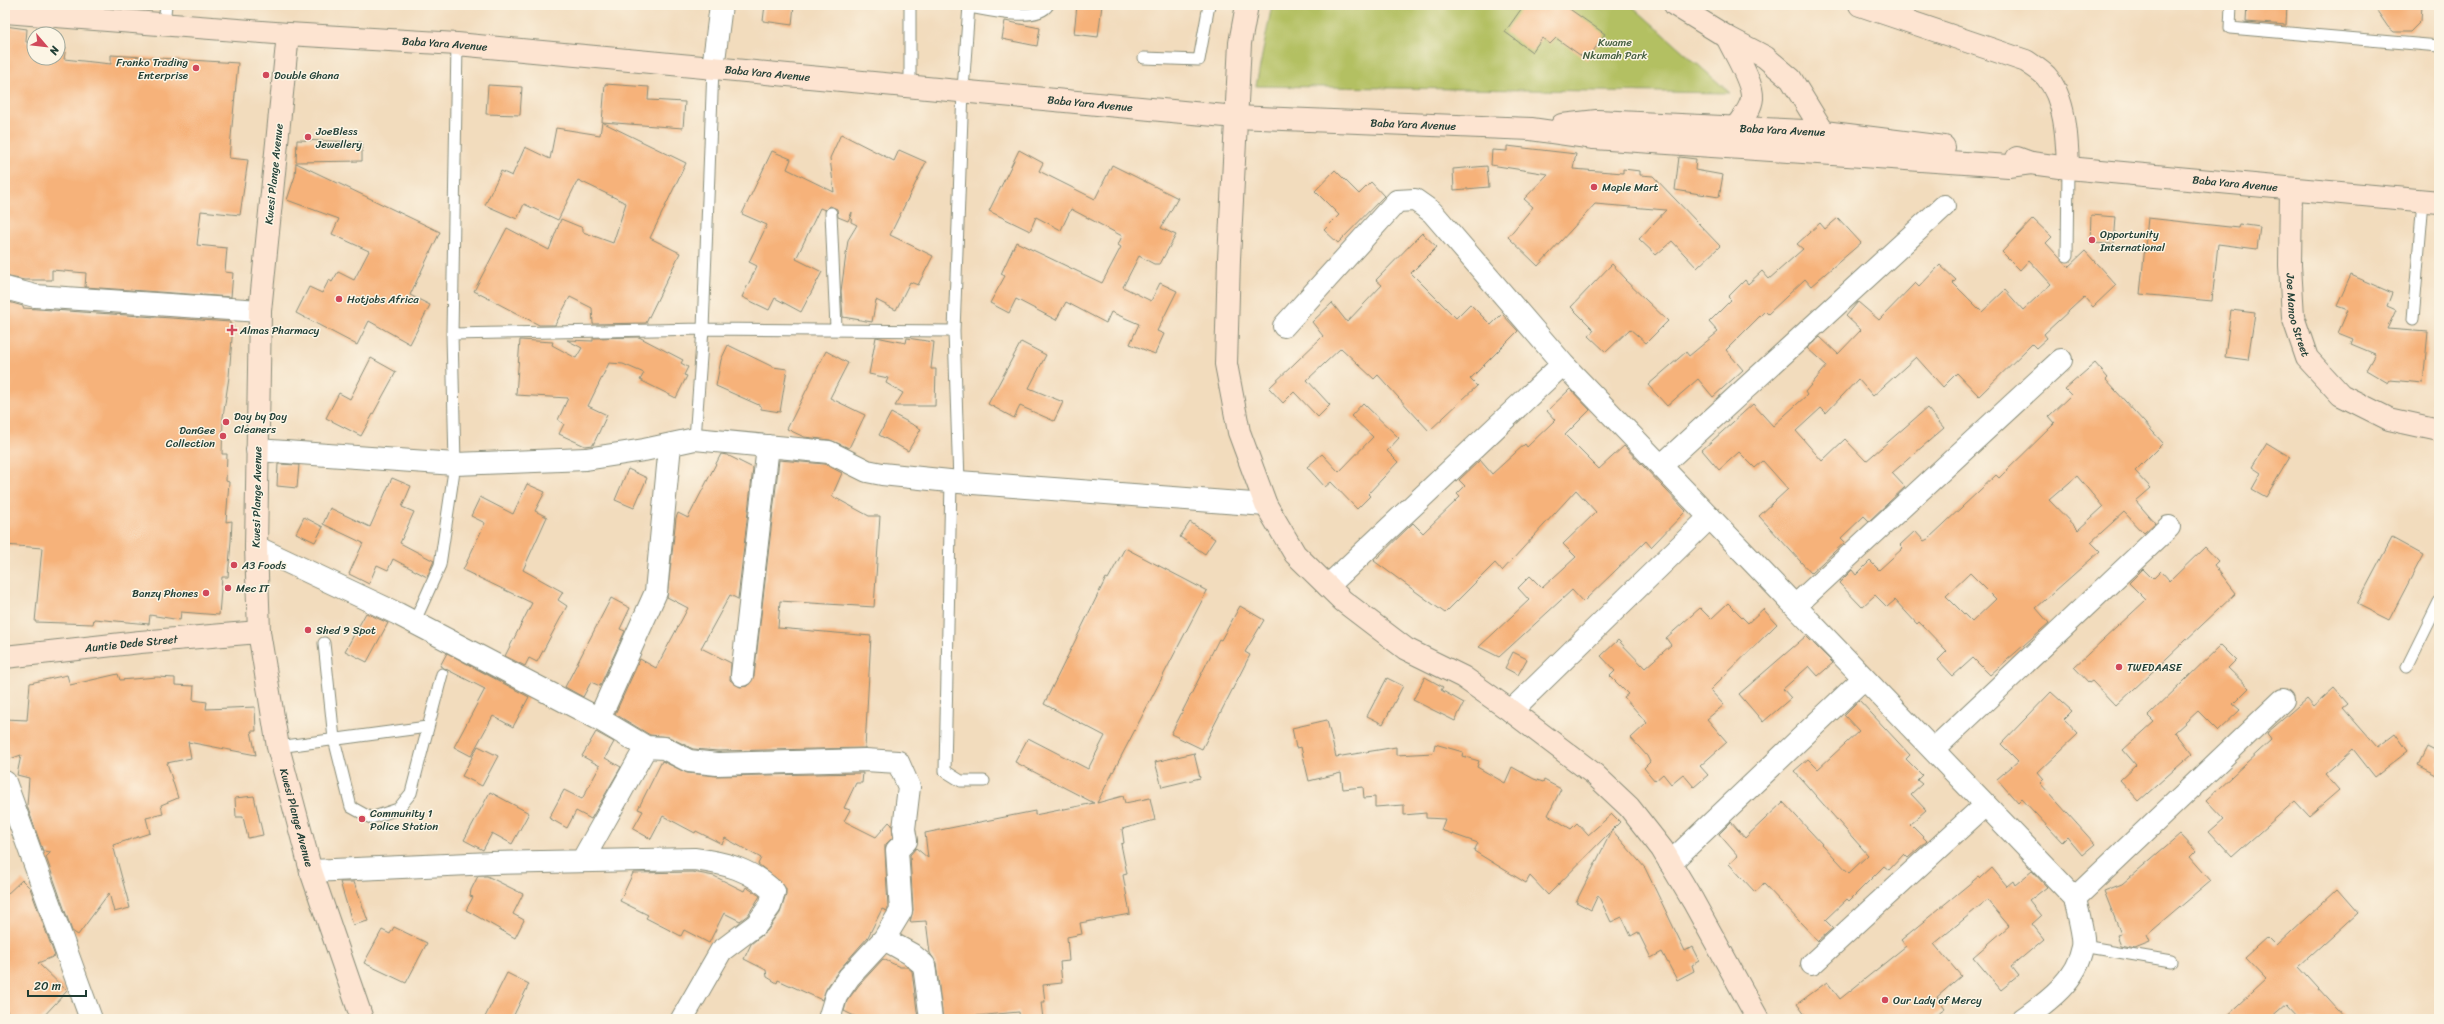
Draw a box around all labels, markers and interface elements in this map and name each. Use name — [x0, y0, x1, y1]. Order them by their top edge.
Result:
north arrow — [26, 26, 66, 66]
street label: Baba Yara Avenue — [401, 31, 489, 56]
park label: Kwame Nkumah Park — [1583, 33, 1647, 65]
text: N — [44, 42, 65, 59]
place label: Franko Trading Enterprise — [116, 53, 189, 85]
street label: Baba Yara Avenue — [724, 60, 811, 87]
marker: Franko Trading Enterprise — [191, 63, 201, 73]
place label: Double Ghana — [274, 66, 339, 85]
marker: Double Ghana — [261, 70, 271, 80]
street label: Baba Yara Avenue — [1046, 90, 1134, 117]
street label: Baba Yara Avenue — [1370, 113, 1457, 135]
street label: Baba Yara Avenue — [1739, 118, 1826, 142]
street label: Kwesi Plange Avenue — [259, 122, 289, 225]
place label: JoeBless Jewellery — [315, 122, 362, 154]
marker: JoeBless Jewellery — [303, 132, 313, 142]
street label: Baba Yara Avenue — [2192, 170, 2279, 197]
place label: Maple Mart — [1602, 178, 1658, 197]
marker: Maple Mart — [1589, 182, 1599, 192]
place label: Opportunity International — [2099, 225, 2166, 257]
marker: Opportunity International — [2087, 235, 2097, 245]
street label: Joe Manoo Street — [2281, 272, 2315, 360]
place label: Hotjobs Africa — [347, 290, 419, 309]
marker: Hotjobs Africa — [334, 294, 344, 304]
place label: Almas Pharmacy — [239, 321, 320, 340]
marker: Almas Pharmacy — [227, 325, 237, 335]
place label: Day by Day Cleaners — [234, 407, 287, 439]
marker: Day by Day Cleaners — [221, 417, 231, 427]
place label: DanGee Collection — [166, 421, 216, 453]
marker: DanGee Collection — [218, 431, 228, 441]
street label: Kwesi Plange Avenue — [247, 446, 267, 548]
place label: A3 Foods — [241, 556, 287, 575]
marker: A3 Foods — [229, 560, 239, 570]
place label: Mec IT — [236, 579, 270, 598]
marker: Mec IT — [223, 583, 233, 593]
place label: Banzy Phones — [132, 584, 198, 603]
marker: Banzy Phones — [201, 588, 211, 598]
place label: Shed 9 Spot — [316, 621, 376, 640]
marker: Shed 9 Spot — [303, 625, 313, 635]
street label: Auntie Dede Street — [83, 629, 179, 658]
place label: TWEDAASE — [2127, 658, 2183, 677]
marker: TWEDAASE — [2114, 662, 2124, 672]
street label: Kwesi Plange Avenue — [275, 766, 319, 869]
place label: Community 1 Police Station — [370, 804, 438, 836]
marker: Community 1 Police Station — [357, 814, 367, 824]
scale bar — [28, 972, 86, 998]
text: 20 m — [34, 975, 61, 997]
place label: Our Lady of Mercy — [1893, 991, 1982, 1010]
marker: Our Lady of Mercy — [1880, 995, 1890, 1005]

